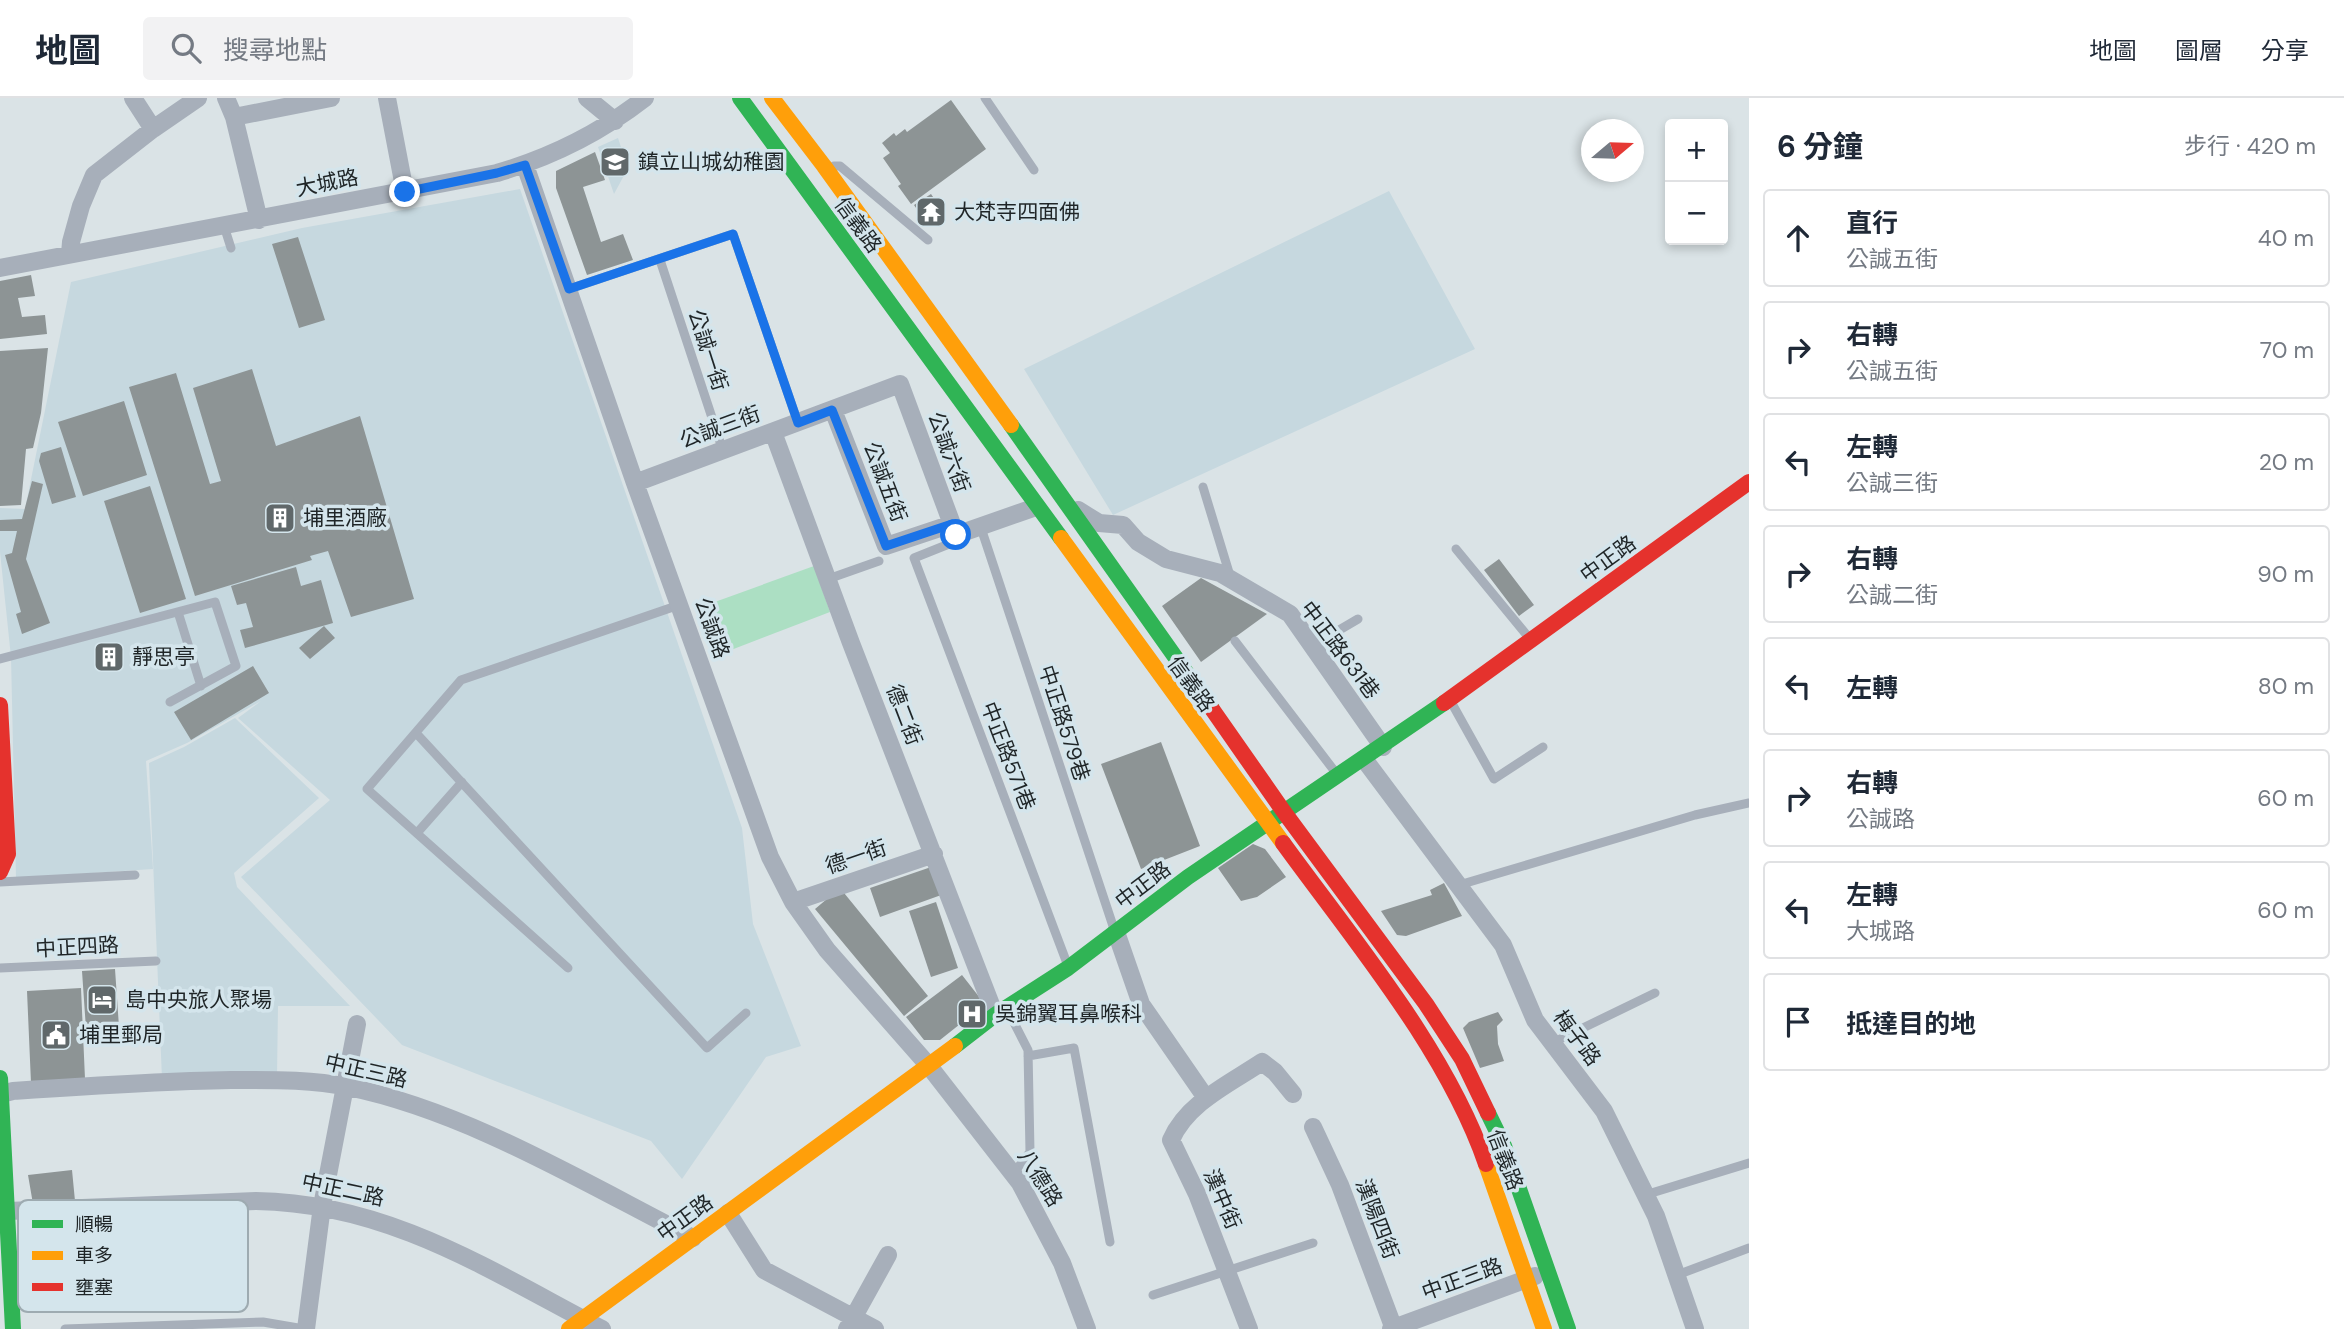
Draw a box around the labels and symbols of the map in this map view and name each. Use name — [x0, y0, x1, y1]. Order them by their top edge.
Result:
north arrow — [1581, 119, 1644, 182]
school or university icon: 鎮立山城幼稚園 — [598, 145, 632, 179]
place label: 鎮立山城幼稚園 — [638, 148, 785, 176]
street label: 大城路 — [293, 163, 361, 203]
route end — [389, 176, 420, 207]
street label: 信義路 — [828, 191, 888, 259]
temple icon: 大梵寺四面佛 — [914, 195, 948, 229]
place label: 大梵寺四面佛 — [954, 198, 1080, 226]
street label: 公誠一街 — [682, 306, 734, 394]
street label: 公誠三街 — [676, 399, 764, 455]
street label: 公誠六街 — [921, 408, 977, 496]
street label: 公誠五街 — [857, 438, 913, 526]
building icon: 埔里酒廠 — [263, 501, 297, 535]
place label: 埔里酒廠 — [303, 504, 387, 532]
route start — [940, 519, 971, 550]
street label: 中正路 — [1574, 529, 1642, 589]
street label: 公誠路 — [688, 594, 736, 662]
street label: 中正路631巷 — [1294, 595, 1386, 705]
building icon: 靜思亭 — [92, 640, 126, 674]
place label: 靜思亭 — [132, 643, 195, 671]
street label: 信義路 — [1161, 650, 1221, 718]
street label: 中正路579巷 — [1032, 661, 1096, 785]
street label: 德二街 — [880, 681, 928, 749]
street label: 中正路571巷 — [974, 698, 1042, 814]
street label: 德一街 — [822, 834, 890, 880]
street label: 中正路 — [1109, 855, 1177, 915]
street label: 中正四路 — [34, 931, 120, 963]
hotel icon: 島中央旅人聚場 — [85, 983, 119, 1017]
place label: 島中央旅人聚場 — [125, 986, 272, 1014]
hospital icon: 吳錦翼耳鼻喉科 — [955, 997, 989, 1031]
place label: 吳錦翼耳鼻喉科 — [995, 1000, 1142, 1028]
street label: 梅子路 — [1547, 1004, 1607, 1072]
public building icon: 埔里郵局 — [39, 1018, 73, 1052]
place label: 埔里郵局 — [79, 1021, 163, 1049]
street label: 中正三路 — [322, 1048, 410, 1094]
street label: 信義路 — [1481, 1126, 1529, 1194]
street label: 八德路 — [1011, 1144, 1069, 1212]
street label: 漢中街 — [1197, 1165, 1247, 1233]
street label: 中正二路 — [299, 1168, 387, 1212]
street label: 漢陽四街 — [1349, 1175, 1405, 1263]
street label: 中正路 — [651, 1188, 719, 1248]
legend — [18, 1200, 248, 1312]
text: 順暢 — [75, 1212, 113, 1237]
text: 車多 — [75, 1243, 113, 1268]
street label: 中正三路 — [1418, 1251, 1506, 1307]
text: 壅塞 — [75, 1275, 113, 1300]

